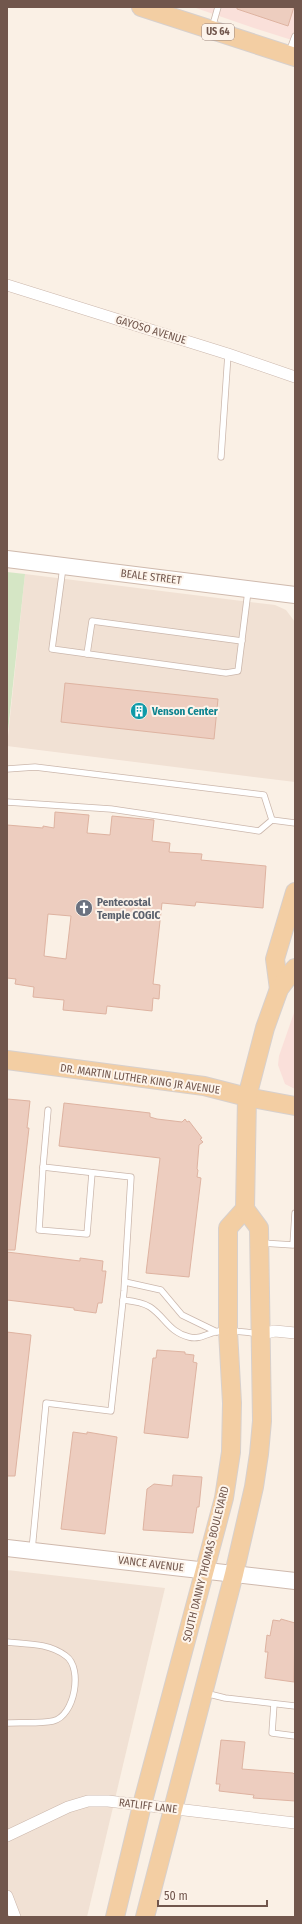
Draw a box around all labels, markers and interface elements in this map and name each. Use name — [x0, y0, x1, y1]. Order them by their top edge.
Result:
road number: US 64 — [202, 24, 234, 40]
street label: GAYOSO AVENUE — [114, 313, 188, 347]
street label: BEALE STREET — [120, 567, 183, 587]
building icon: Venson Center — [129, 701, 149, 721]
place label: Venson Center — [151, 705, 219, 718]
place label: Pentecostal Temple COGIC — [97, 896, 160, 922]
church icon: Pentecostal Temple COGIC — [74, 898, 94, 918]
street label: DR. MARTIN LUTHER KING JR AVENUE — [59, 1061, 221, 1097]
street label: SOUTH DANNY THOMAS BOULEVARD — [180, 1485, 232, 1643]
street label: VANCE AVENUE — [117, 1554, 185, 1574]
street label: RATLIFF LANE — [118, 1796, 178, 1816]
scale bar — [158, 1882, 267, 1908]
text: 50 m — [164, 1889, 188, 1903]

